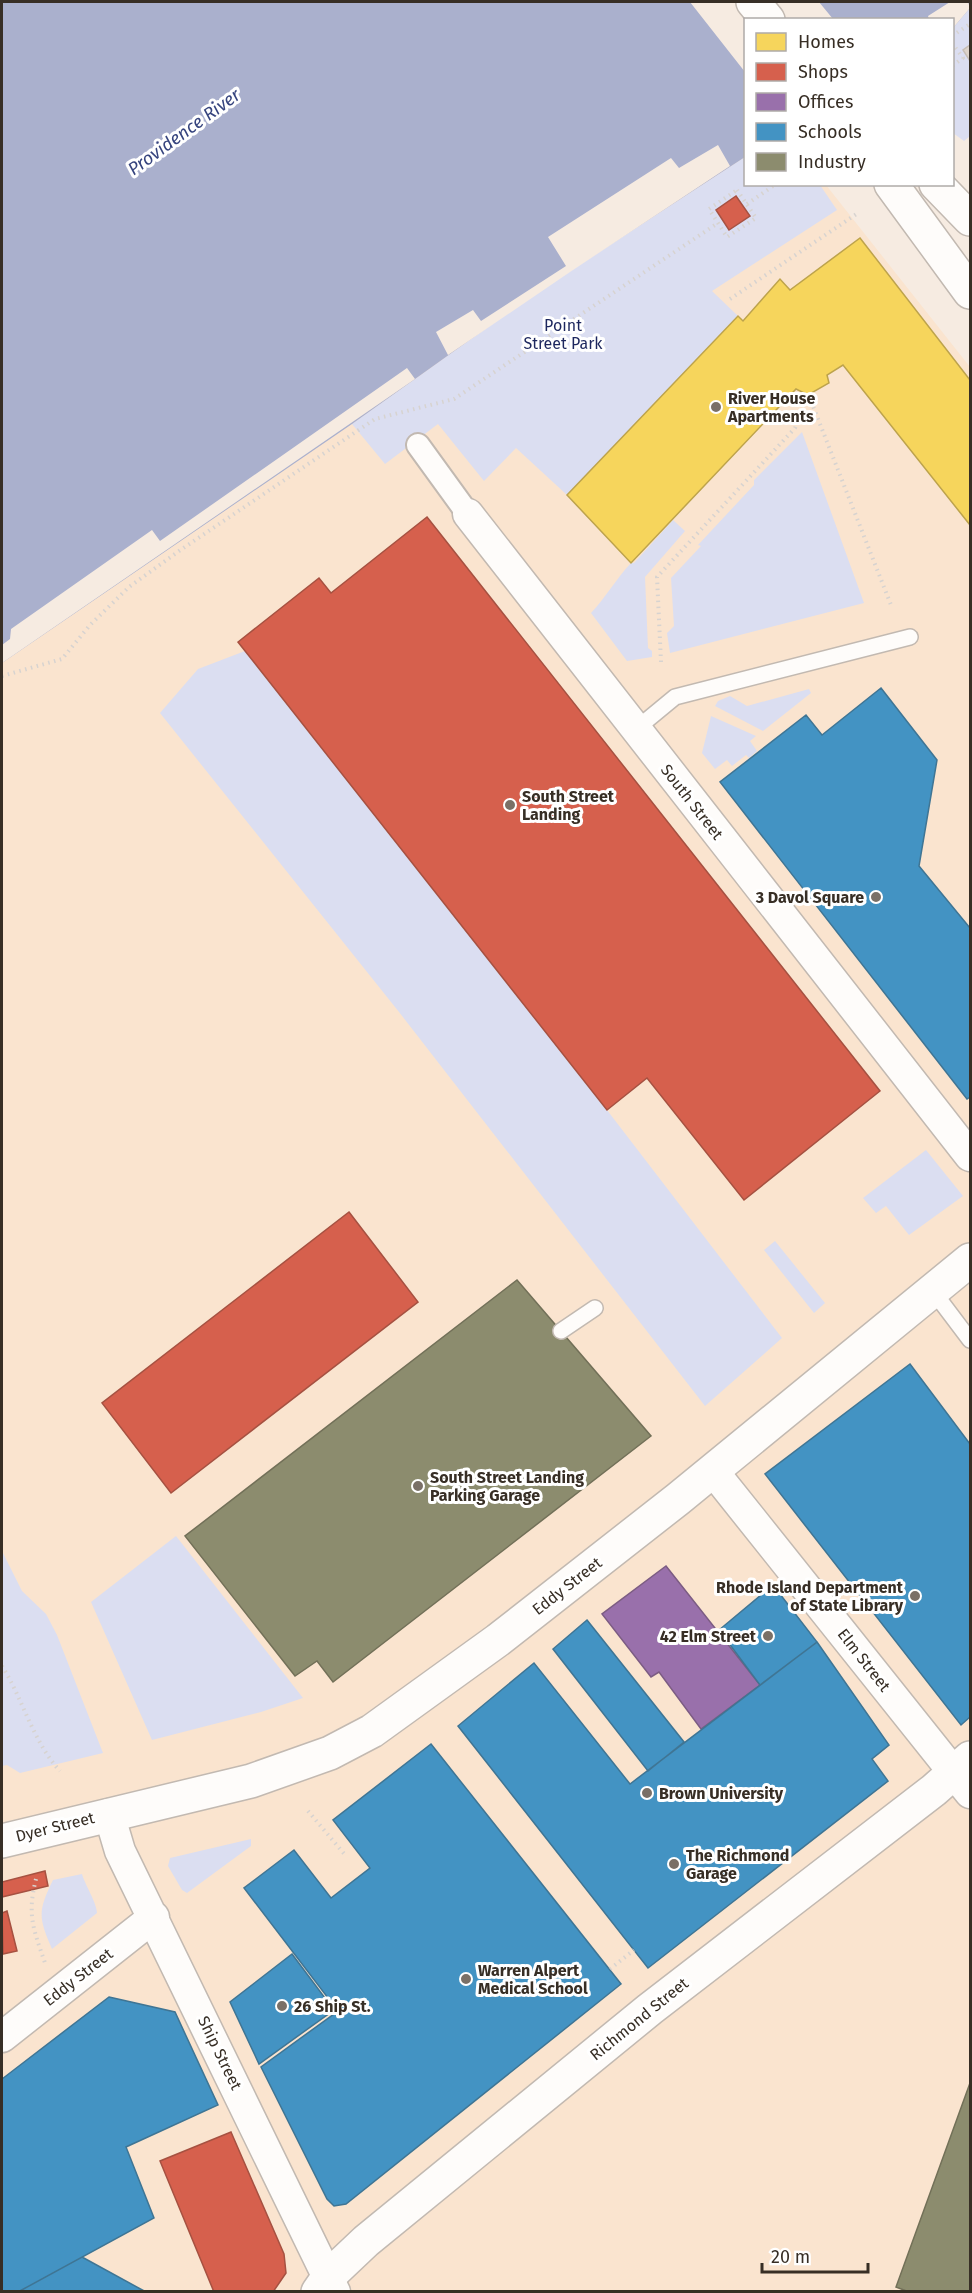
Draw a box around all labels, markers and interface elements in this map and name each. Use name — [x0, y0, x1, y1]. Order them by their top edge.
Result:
legend — [744, 18, 954, 186]
text: Homes — [798, 31, 854, 53]
text: Shops — [798, 61, 848, 83]
water label: Providence River — [124, 83, 245, 180]
text: Offices — [798, 91, 853, 113]
text: Schools — [798, 121, 862, 143]
text: Industry — [798, 151, 866, 173]
park label: Point Street Park — [523, 316, 603, 353]
place label: River House Apartments — [727, 389, 815, 426]
marker: River House Apartments — [709, 400, 723, 414]
street label: South Street — [657, 761, 727, 844]
place label: South Street Landing — [522, 787, 615, 824]
marker: South Street Landing — [503, 798, 517, 812]
place label: 3 Davol Square — [755, 888, 864, 907]
marker: 3 Davol Square — [869, 890, 883, 904]
place label: South Street Landing Parking Garage — [430, 1468, 584, 1505]
marker: South Street Landing Parking Garage — [411, 1479, 425, 1493]
street label: Eddy Street — [528, 1553, 606, 1619]
place label: Rhode Island Department of State Library — [716, 1578, 904, 1615]
marker: Rhode Island Department of State Library — [908, 1589, 922, 1603]
street label: Elm Street — [834, 1625, 895, 1695]
place label: 42 Elm Street — [660, 1627, 757, 1646]
marker: 42 Elm Street — [761, 1629, 775, 1643]
place label: Brown University — [659, 1784, 784, 1803]
marker: Brown University — [640, 1786, 654, 1800]
street label: Dyer Street — [14, 1808, 97, 1846]
place label: The Richmond Garage — [686, 1846, 789, 1883]
marker: The Richmond Garage — [667, 1857, 681, 1871]
street label: Eddy Street — [39, 1944, 117, 2010]
place label: Warren Alpert Medical School — [478, 1961, 588, 1998]
marker: Warren Alpert Medical School — [459, 1972, 473, 1986]
street label: Richmond Street — [586, 1973, 692, 2064]
place label: 26 Ship St. — [294, 1997, 371, 2016]
marker: 26 Ship St. — [275, 1999, 289, 2013]
street label: Ship Street — [194, 2013, 246, 2093]
scale bar — [762, 2236, 868, 2274]
text: 20 m — [771, 2246, 810, 2268]

